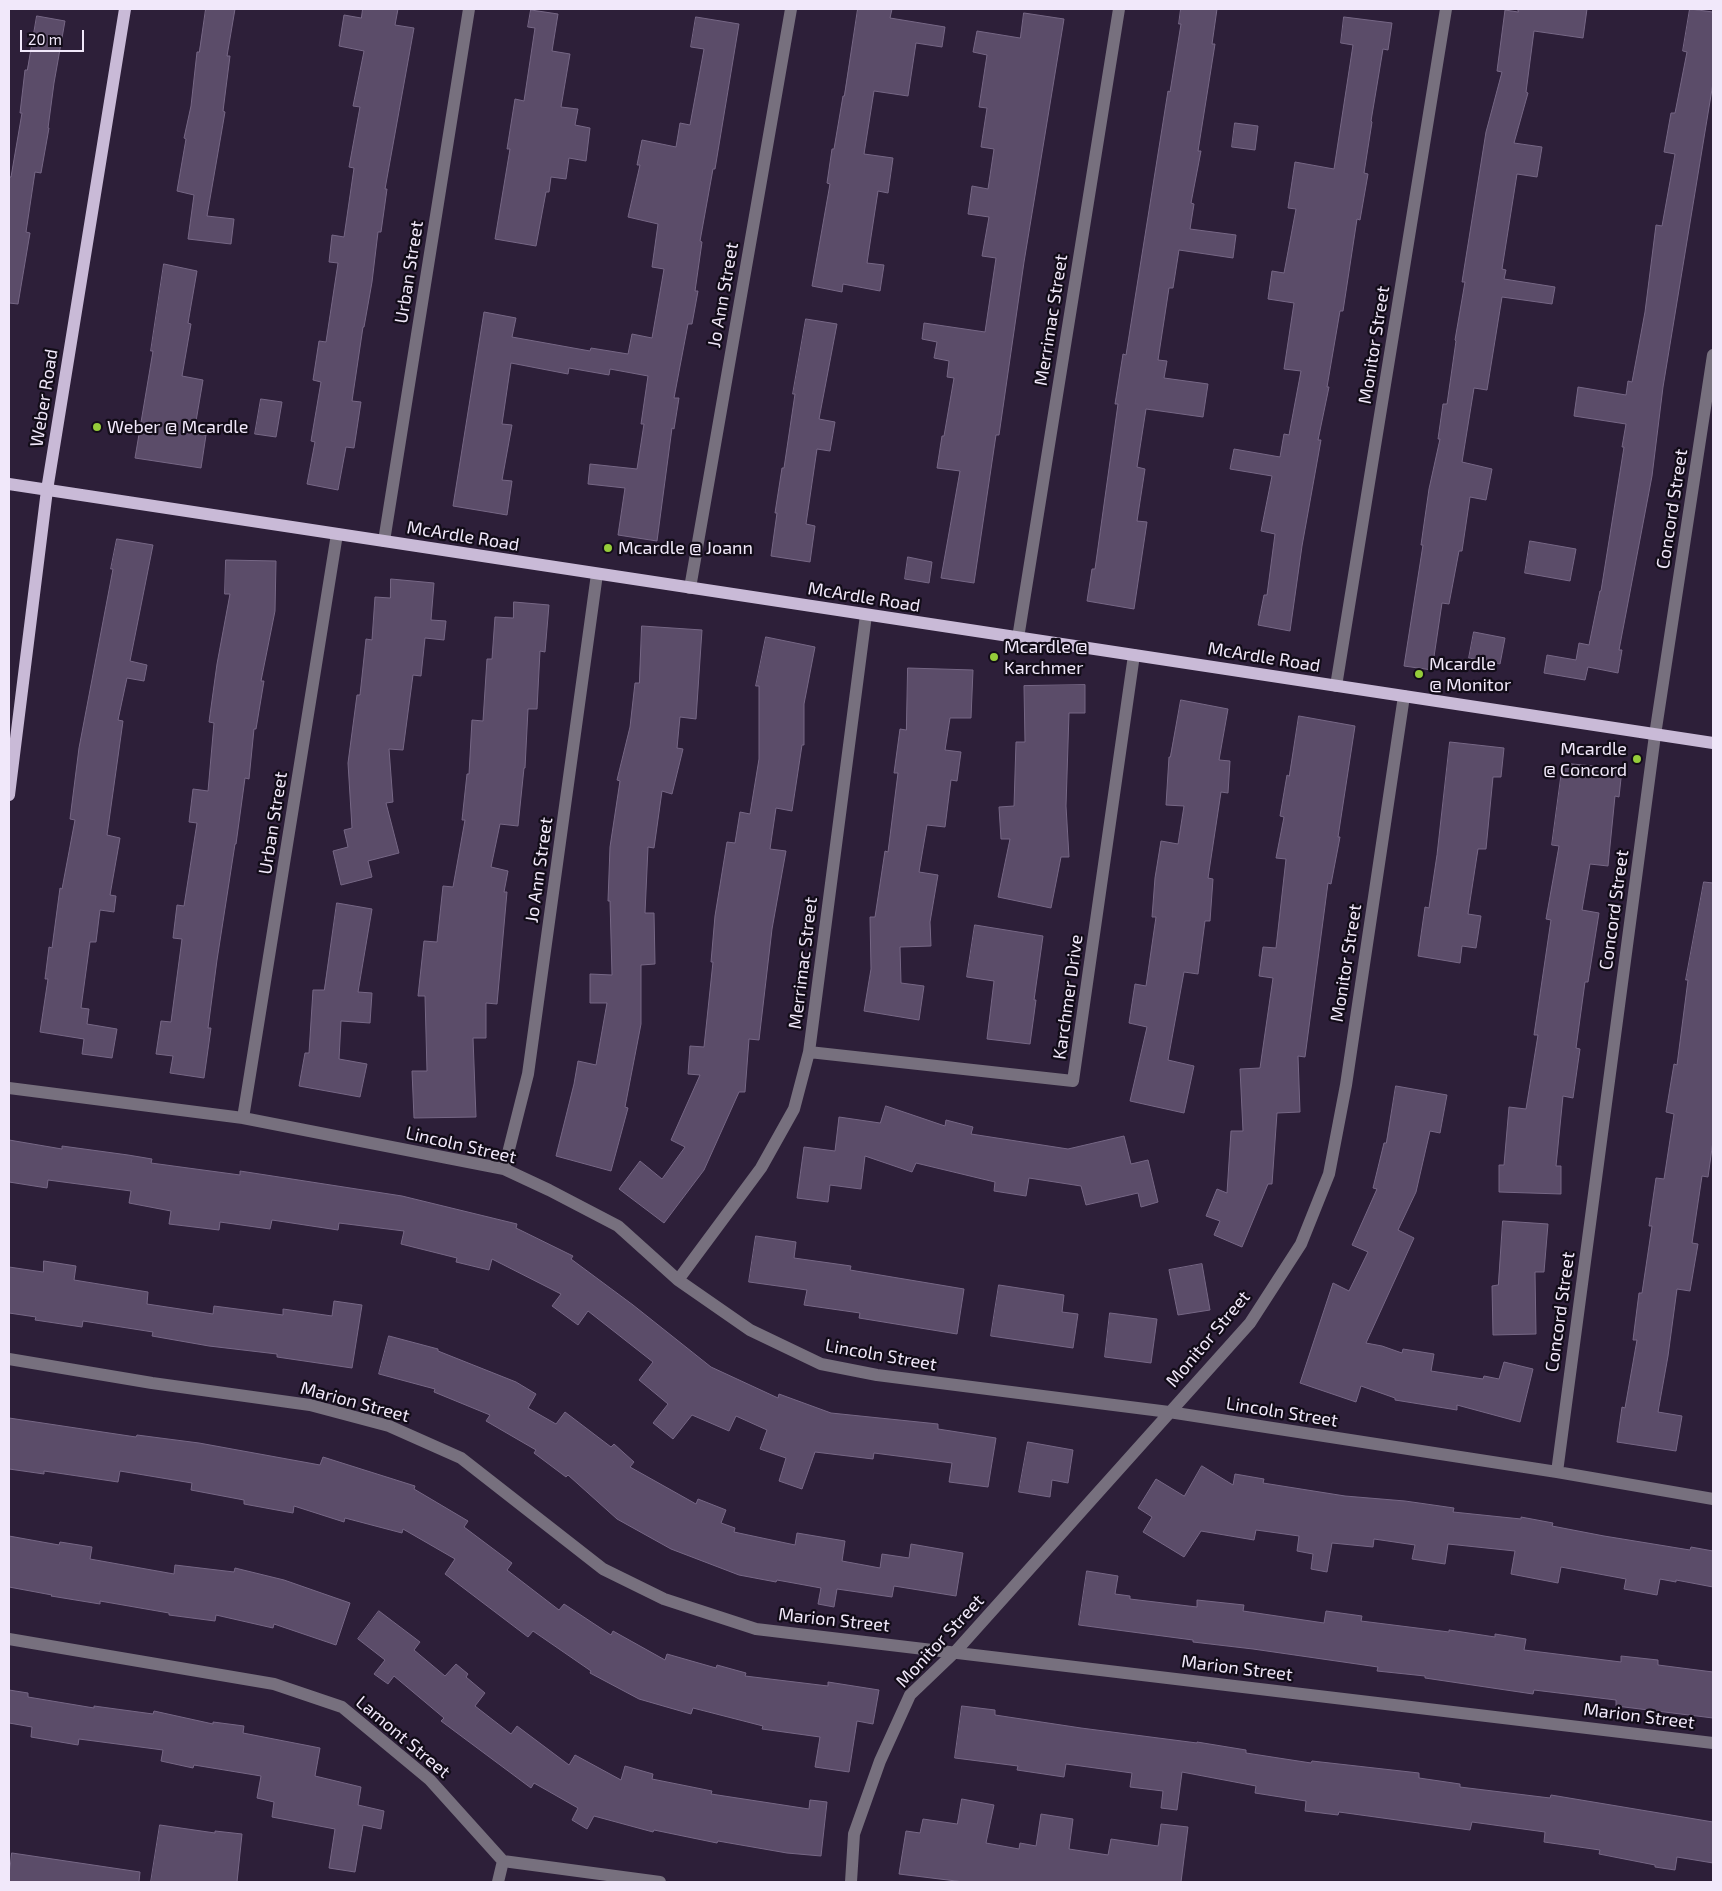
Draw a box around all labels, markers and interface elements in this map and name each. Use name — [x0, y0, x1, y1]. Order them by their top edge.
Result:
scale bar — [22, 20, 86, 52]
text: 20 m — [28, 30, 62, 48]
street label: Urban Street — [390, 219, 428, 325]
street label: Jo Ann Street — [703, 241, 743, 349]
street label: Merrimac Street — [1030, 253, 1072, 387]
street label: Monitor Street — [1354, 284, 1394, 406]
street label: Weber Road — [26, 347, 62, 449]
place label: Weber @ Mcardle — [107, 416, 248, 438]
marker: Weber @ Mcardle — [91, 421, 103, 433]
street label: Concord Street — [1652, 447, 1692, 571]
street label: McArdle Road — [405, 516, 521, 556]
place label: Mcardle @ Joann — [618, 537, 753, 559]
marker: Mcardle @ Joann — [602, 542, 614, 554]
street label: McArdle Road — [806, 577, 922, 617]
place label: Mcardle @ Karchmer — [1004, 636, 1088, 679]
street label: McArdle Road — [1206, 637, 1322, 677]
marker: Mcardle @ Karchmer — [988, 651, 1000, 663]
place label: Mcardle @ Monitor — [1429, 653, 1511, 696]
marker: Mcardle @ Monitor — [1413, 668, 1425, 680]
place label: Mcardle @ Concord — [1543, 738, 1627, 781]
marker: Mcardle @ Concord — [1631, 753, 1643, 765]
street label: Urban Street — [254, 770, 292, 876]
street label: Jo Ann Street — [521, 816, 557, 924]
street label: Concord Street — [1595, 848, 1633, 972]
street label: Merrimac Street — [784, 896, 822, 1030]
street label: Monitor Street — [1326, 902, 1366, 1024]
street label: Karchmer Drive — [1049, 933, 1087, 1061]
street label: Lincoln Street — [404, 1122, 518, 1168]
street label: Concord Street — [1541, 1250, 1579, 1374]
street label: Monitor Street — [1161, 1286, 1255, 1392]
street label: Lincoln Street — [824, 1335, 938, 1375]
street label: Marion Street — [298, 1377, 412, 1427]
street label: Lincoln Street — [1225, 1393, 1339, 1431]
street label: Monitor Street — [891, 1590, 989, 1692]
street label: Marion Street — [777, 1603, 891, 1637]
street label: Marion Street — [1180, 1650, 1294, 1686]
street label: Lamont Street — [351, 1691, 455, 1783]
street label: Marion Street — [1582, 1698, 1696, 1734]

